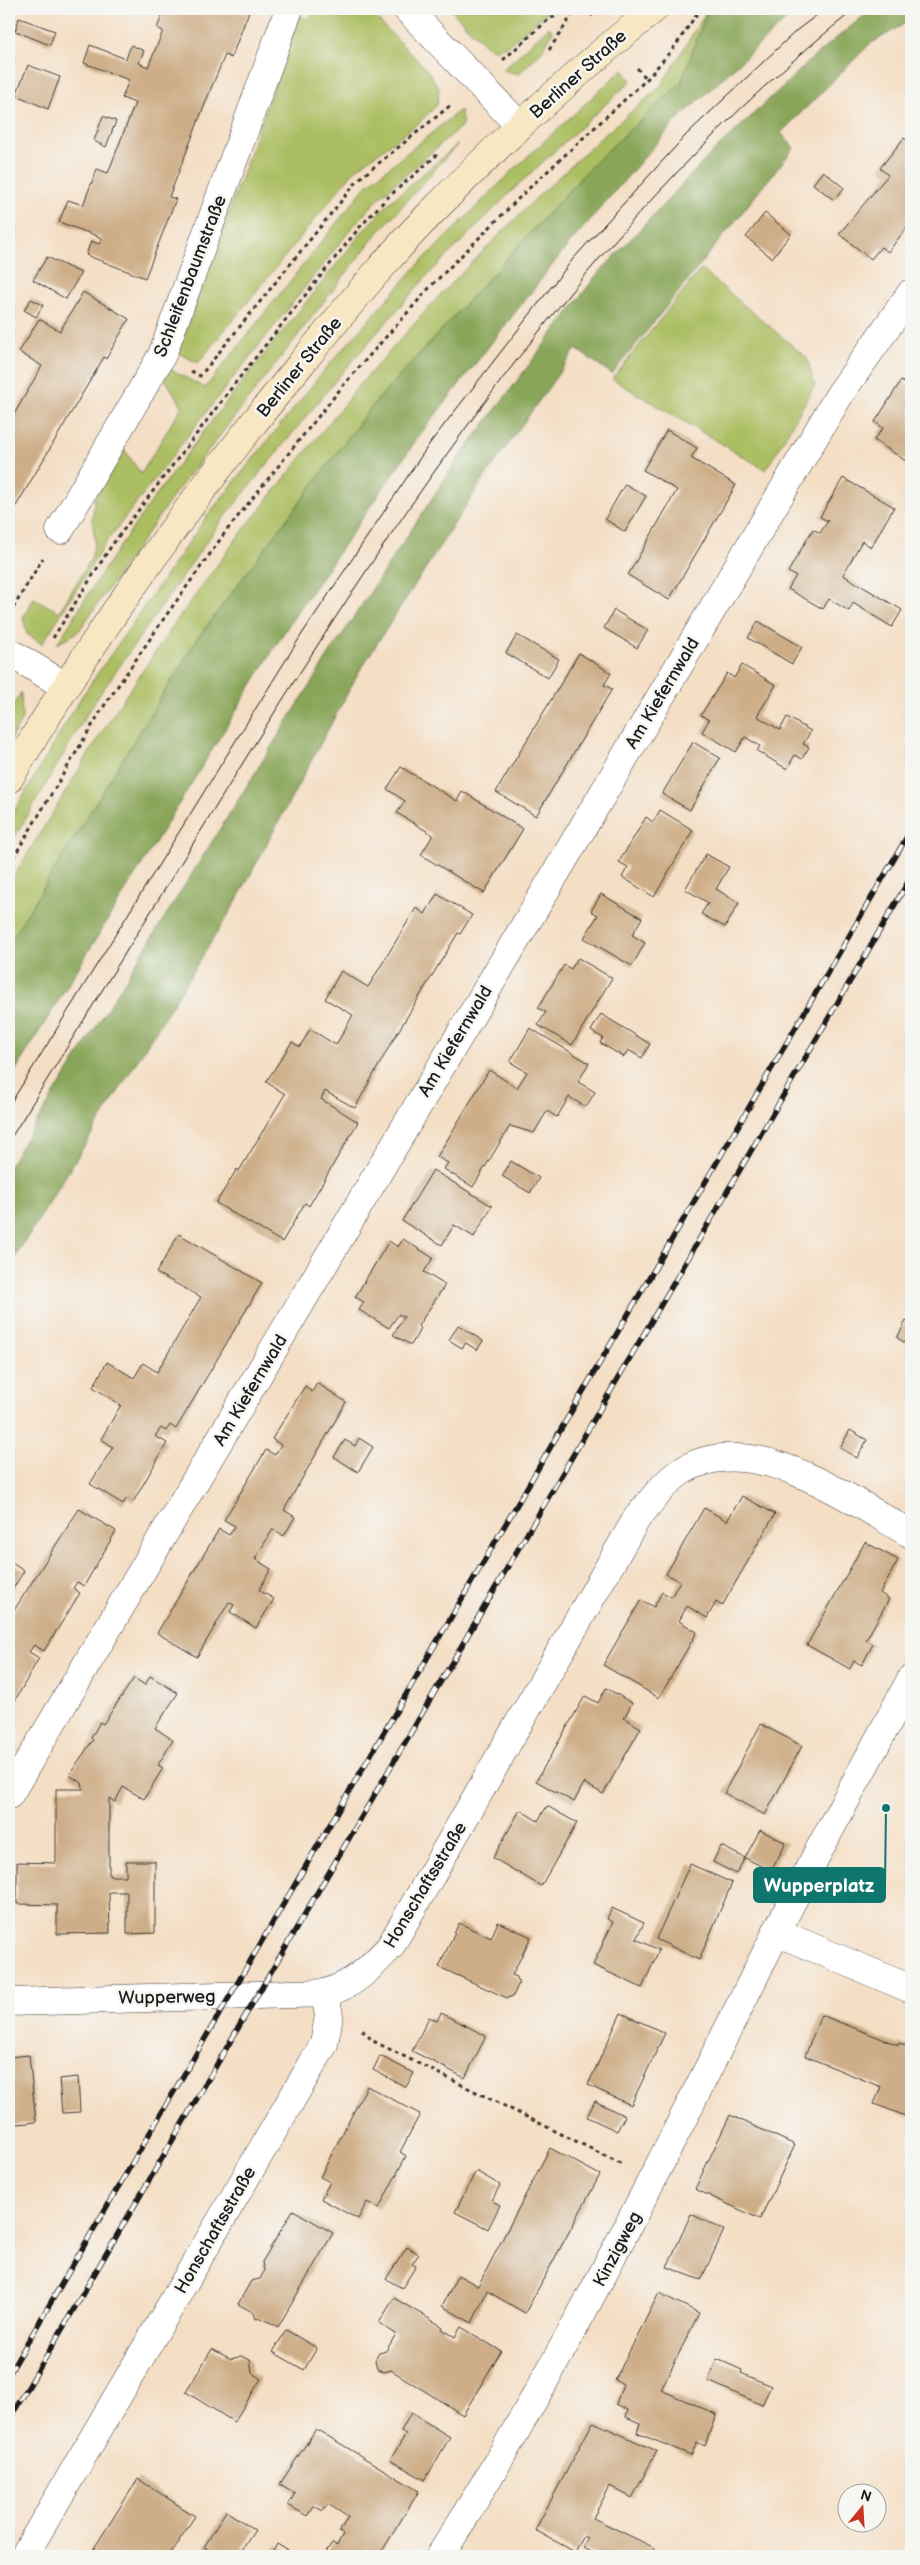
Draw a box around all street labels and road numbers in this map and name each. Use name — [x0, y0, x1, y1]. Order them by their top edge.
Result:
street label: Berliner Straße — [526, 25, 631, 123]
street label: Schleifenbaumstraße — [150, 192, 231, 360]
street label: Berliner Straße — [253, 313, 346, 422]
street label: Am Kiefernwald — [621, 634, 704, 753]
street label: Am Kiefernwald — [414, 982, 497, 1101]
street label: Am Kiefernwald — [209, 1331, 292, 1450]
street label: Honschaftsstraße — [379, 1818, 472, 1952]
street label: Wupperweg — [118, 1986, 216, 2009]
street label: Honschaftsstraße — [170, 2163, 261, 2298]
street label: Kinzigweg — [589, 2208, 646, 2290]

